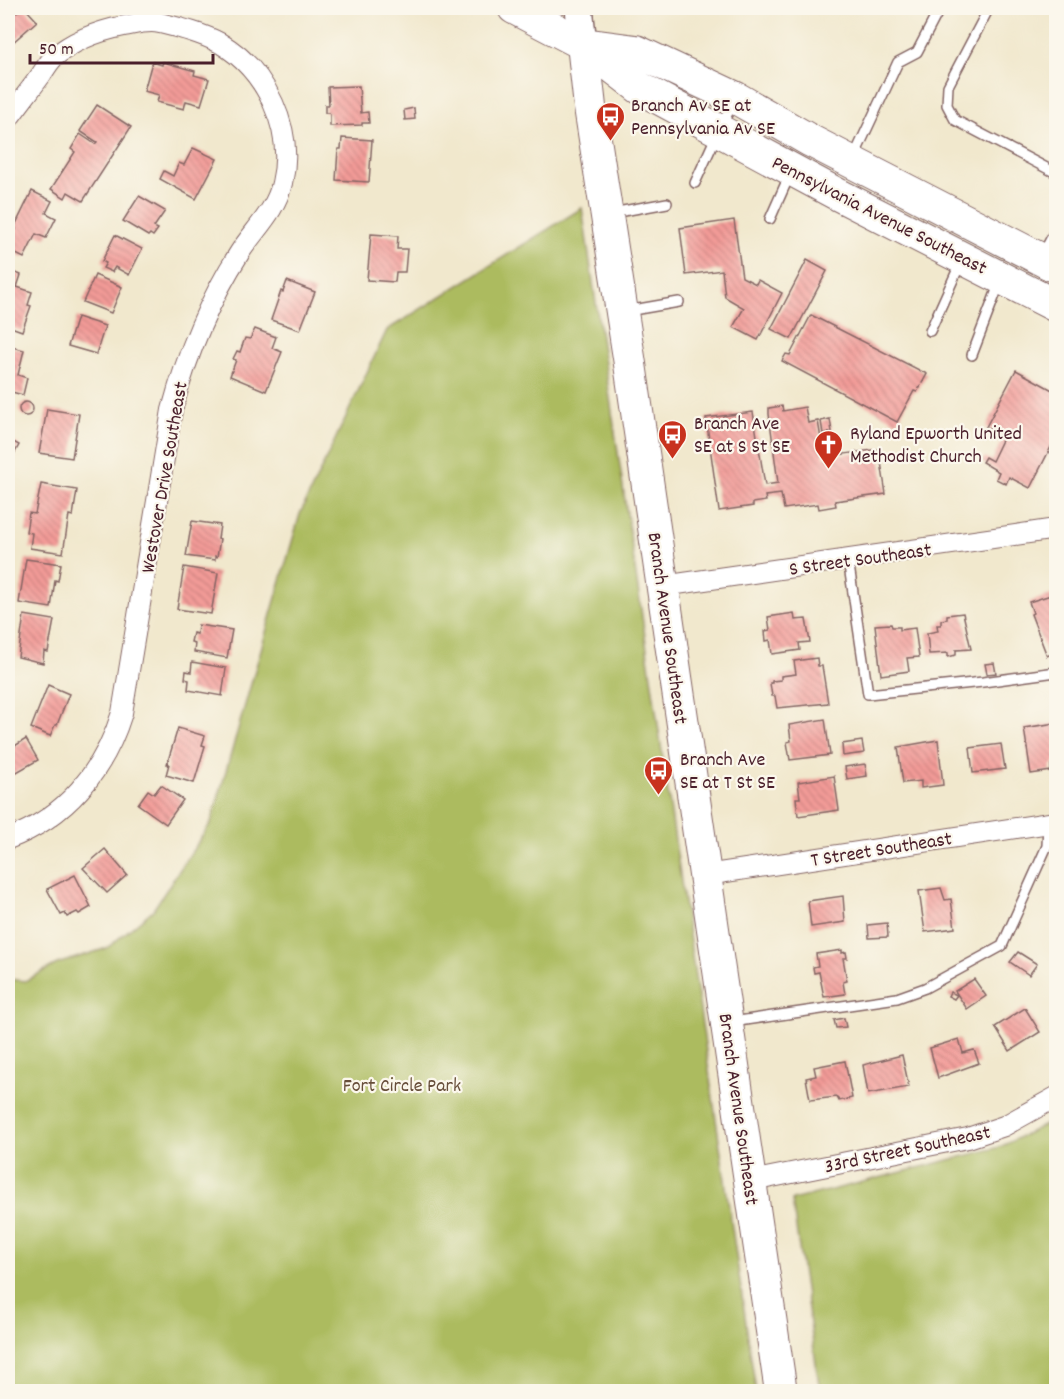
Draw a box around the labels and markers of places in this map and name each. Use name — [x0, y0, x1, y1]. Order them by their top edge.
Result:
place label: Branch Av SE at Pennsylvania Av SE — [631, 93, 775, 144]
bus stop icon: Branch Av SE at Pennsylvania Av SE — [594, 100, 626, 142]
place label: Branch Ave SE at S St SE — [694, 411, 790, 462]
bus stop icon: Branch Ave SE at S St SE — [657, 418, 689, 460]
place label: Ryland Epworth United Methodist Church — [850, 421, 1022, 472]
church icon: Ryland Epworth United Methodist Church — [813, 428, 845, 470]
place label: Branch Ave SE at T St SE — [680, 747, 775, 798]
bus stop icon: Branch Ave SE at T St SE — [643, 754, 675, 796]

